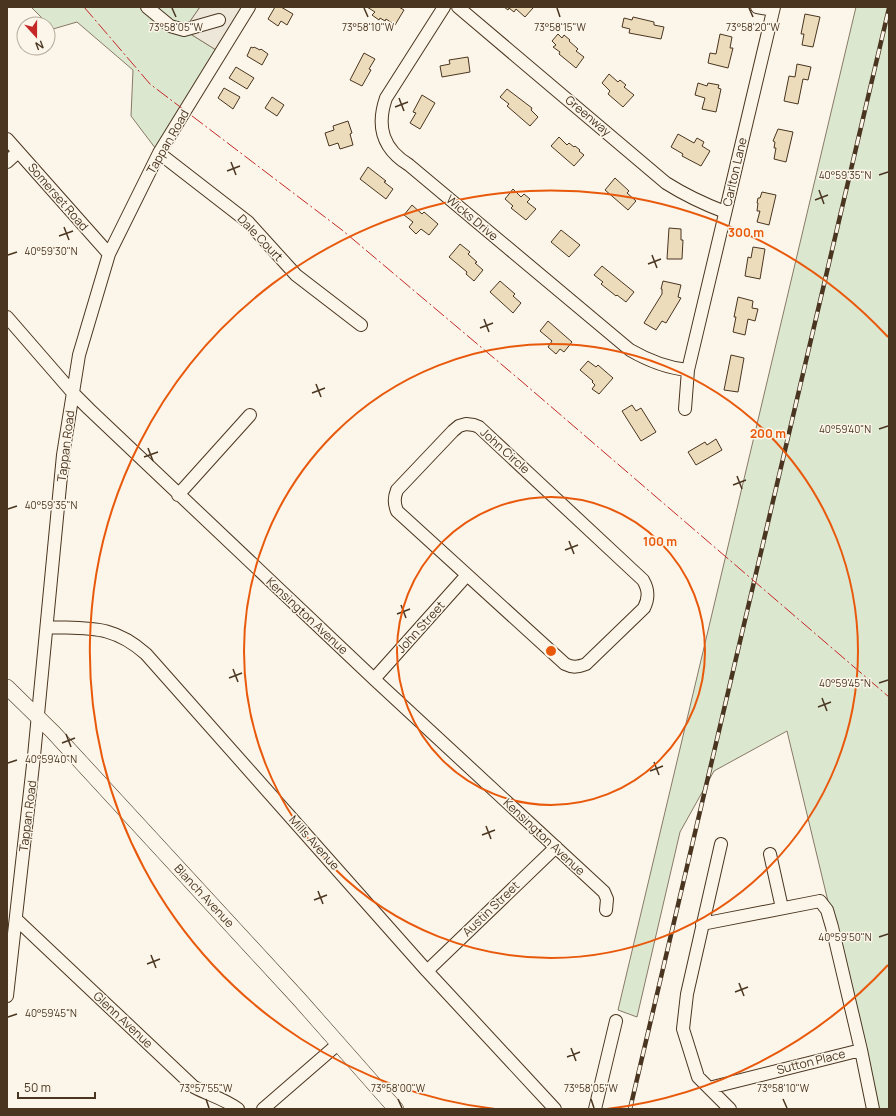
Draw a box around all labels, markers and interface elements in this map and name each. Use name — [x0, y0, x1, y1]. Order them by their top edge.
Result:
north arrow — [16, 16, 56, 56]
text: 73°58'05"W — [149, 20, 204, 34]
text: 73°58'10"W — [342, 20, 395, 34]
text: 73°58'15"W — [534, 20, 587, 34]
text: 73°58'20"W — [726, 20, 781, 34]
text: N — [33, 37, 46, 54]
street label: Greenway — [562, 91, 615, 140]
street label: Tappan Road — [142, 106, 193, 177]
street label: Carlton Lane — [718, 136, 751, 208]
street label: Somerset Road — [24, 159, 93, 234]
text: 40°59'35"N — [819, 168, 871, 182]
street label: Wicks Drive — [443, 191, 502, 244]
street label: Dale Court — [234, 211, 287, 265]
text: 300 m — [728, 224, 764, 241]
text: 40°59'30"N — [24, 244, 78, 258]
street label: Tappan Road — [53, 409, 78, 483]
text: 40°59'40"N — [819, 422, 871, 436]
street label: John Circle — [477, 424, 534, 477]
text: 200 m — [750, 425, 786, 442]
text: 40°59'35"N — [25, 498, 77, 512]
text: 100 m — [643, 533, 677, 550]
street label: Kensington Avenue — [263, 573, 352, 658]
street label: John Street — [393, 597, 449, 656]
centre of rings — [544, 644, 558, 658]
text: 40°59'45"N — [819, 676, 871, 690]
text: 40°59'40"N — [25, 752, 77, 766]
street label: Tappan Road — [15, 779, 40, 853]
street label: Kensington Avenue — [500, 794, 589, 879]
street label: Mills Avenue — [285, 812, 344, 874]
street label: Blanch Avenue — [170, 860, 238, 931]
street label: Austin Street — [458, 877, 523, 940]
text: 40°59'50"N — [818, 930, 872, 944]
street label: Glenn Avenue — [90, 988, 157, 1052]
text: 40°59'45"N — [25, 1006, 77, 1020]
street label: Sutton Place — [775, 1045, 847, 1078]
scale bar — [18, 1074, 95, 1100]
text: 50 m — [24, 1079, 51, 1096]
text: 73°57'55"W — [180, 1081, 233, 1095]
text: 73°58'00"W — [371, 1081, 426, 1095]
text: 73°58'05"W — [564, 1081, 619, 1095]
text: 73°58'10"W — [757, 1081, 810, 1095]

